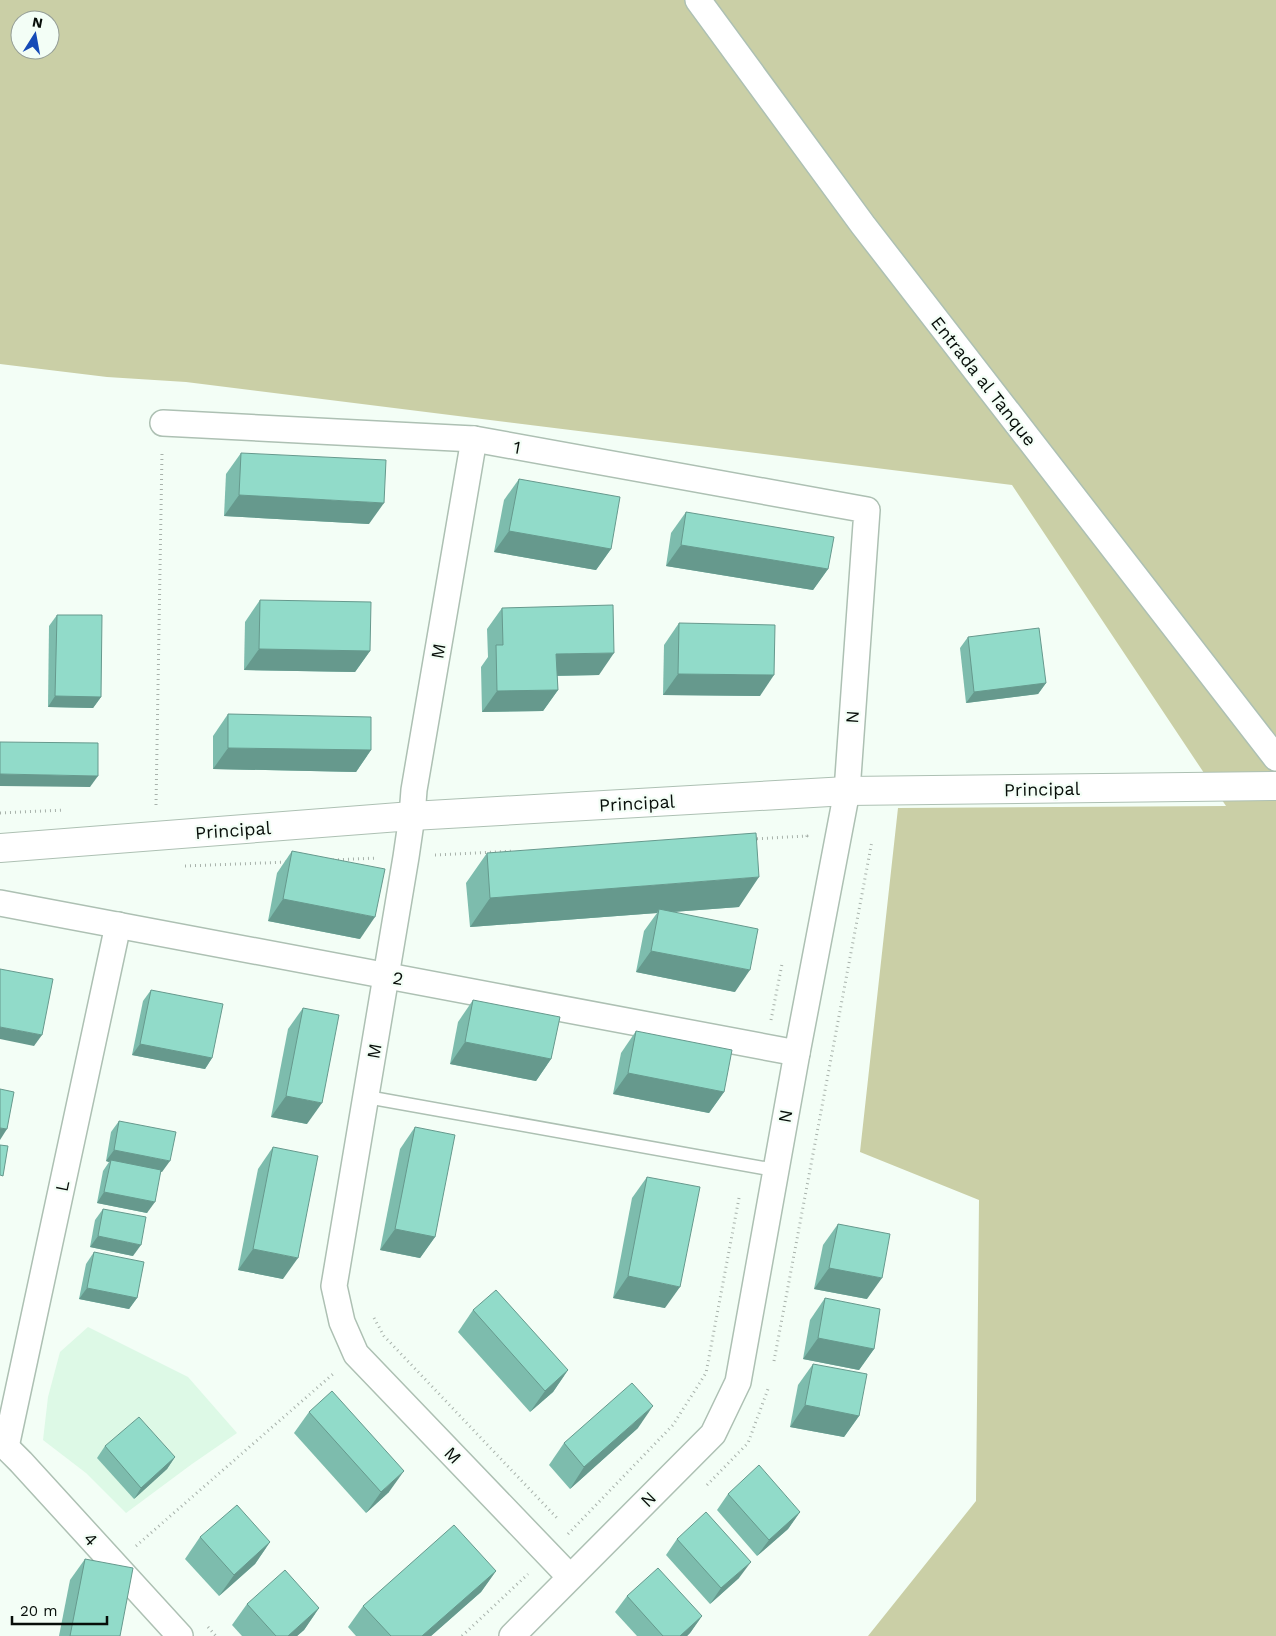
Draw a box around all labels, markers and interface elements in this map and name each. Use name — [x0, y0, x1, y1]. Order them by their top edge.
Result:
north arrow — [10, 10, 60, 60]
text: N — [31, 13, 44, 31]
street label: Entrada al Tanque — [927, 312, 1041, 450]
street label: 1 — [512, 436, 522, 458]
street label: M — [426, 642, 450, 660]
street label: N — [841, 710, 863, 724]
street label: Principal — [1004, 778, 1081, 800]
street label: Principal — [598, 790, 676, 815]
street label: Principal — [194, 817, 272, 843]
street label: 2 — [391, 967, 405, 989]
street label: M — [362, 1042, 386, 1060]
street label: N — [774, 1108, 796, 1124]
street label: L — [51, 1178, 73, 1193]
street label: M — [440, 1442, 466, 1468]
street label: N — [636, 1487, 660, 1511]
street label: 4 — [80, 1528, 102, 1550]
scale bar — [12, 1594, 108, 1626]
text: 20 m — [20, 1602, 58, 1620]

